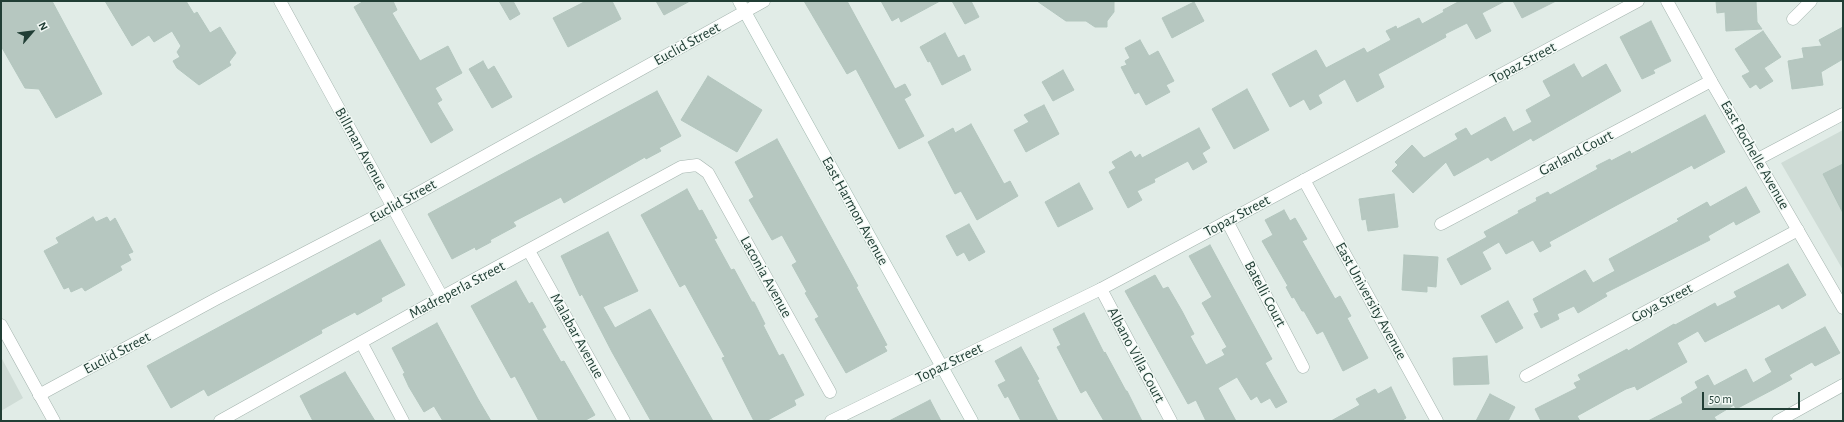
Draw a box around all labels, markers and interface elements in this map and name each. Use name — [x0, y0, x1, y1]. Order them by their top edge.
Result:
north arrow — [12, 12, 52, 52]
street label: Euclid Street — [651, 18, 723, 70]
text: N — [36, 20, 50, 32]
street label: Topaz Street — [1487, 38, 1559, 88]
street label: East Rochelle Avenue — [1716, 97, 1794, 213]
street label: Billman Avenue — [331, 104, 391, 194]
street label: Garland Court — [1536, 126, 1616, 180]
street label: East Harmon Avenue — [818, 154, 892, 268]
street label: Euclid Street — [367, 175, 439, 227]
street label: Topaz Street — [1201, 191, 1273, 241]
street label: Laconia Avenue — [736, 233, 796, 321]
street label: East University Avenue — [1331, 239, 1411, 363]
street label: Madreperla Street — [406, 257, 508, 323]
street label: Batelli Court — [1240, 258, 1290, 330]
street label: Goya Street — [1628, 279, 1696, 327]
street label: Malabar Avenue — [546, 290, 608, 382]
street label: Albano Villa Court — [1103, 304, 1169, 406]
street label: Euclid Street — [80, 328, 154, 378]
street label: Topaz Street — [913, 339, 985, 387]
scale bar — [1704, 384, 1802, 410]
text: 50 m — [1709, 393, 1732, 405]

